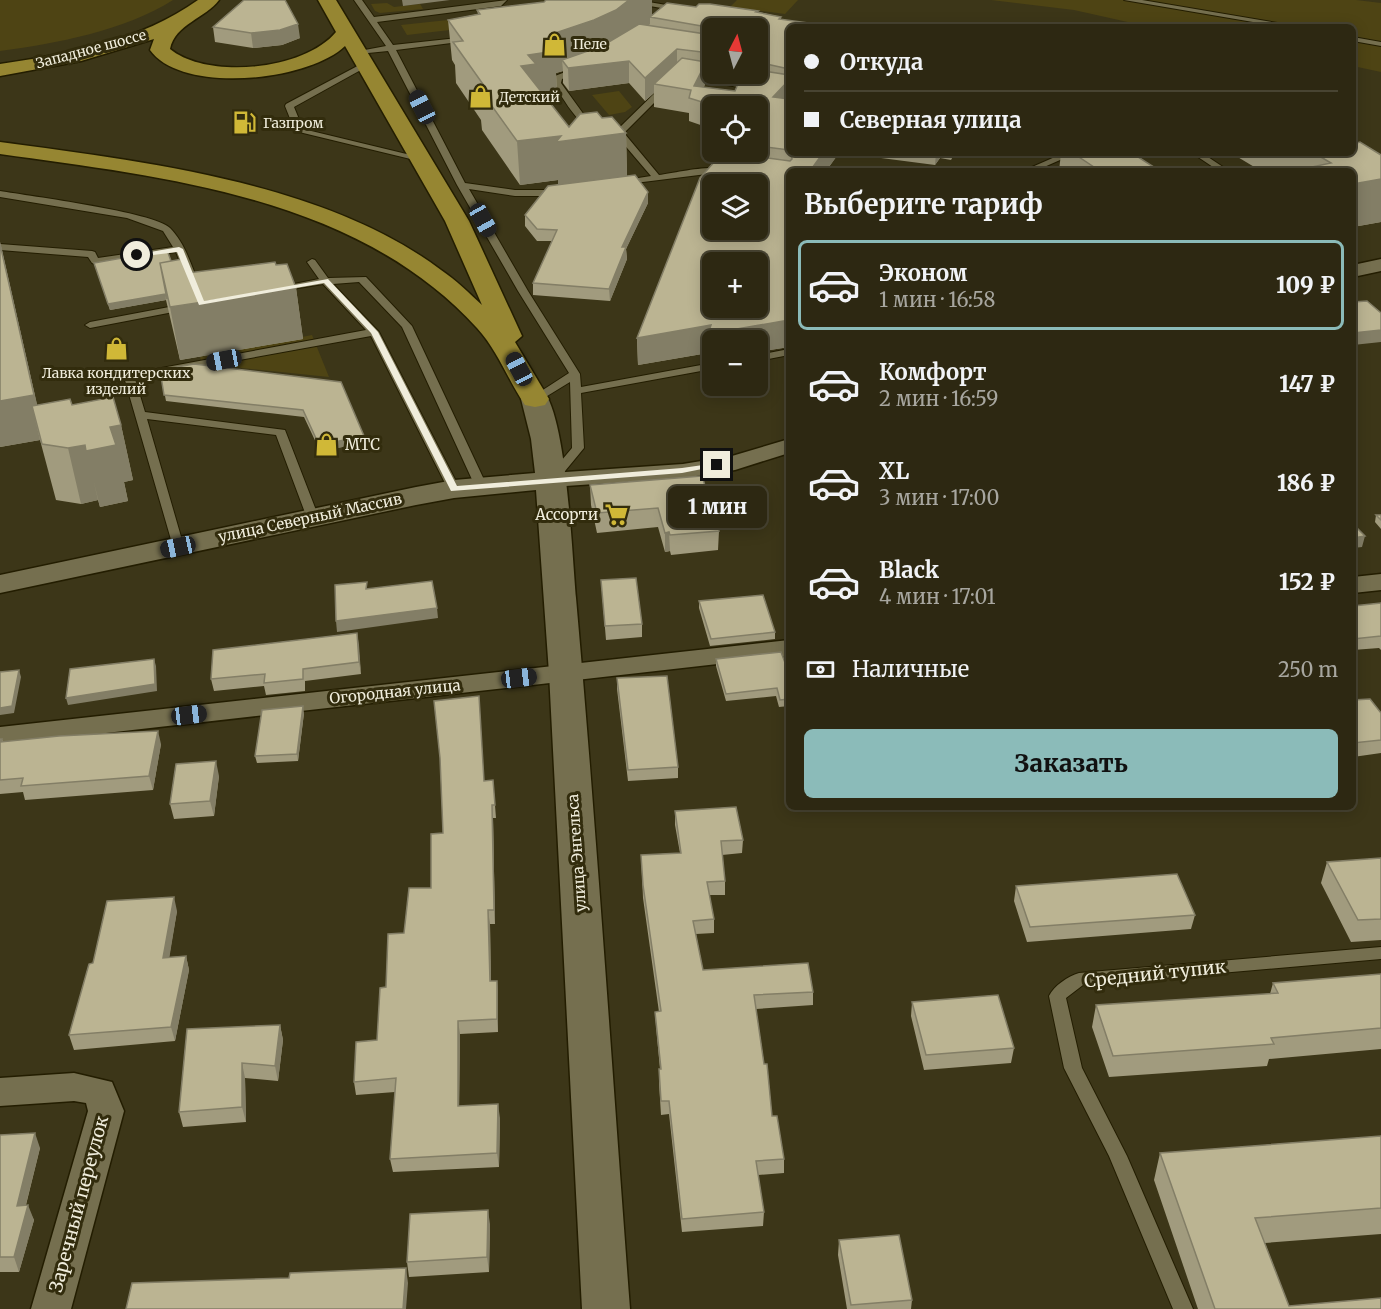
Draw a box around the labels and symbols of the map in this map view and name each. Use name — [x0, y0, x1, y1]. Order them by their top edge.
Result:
north arrow — [702, 18, 768, 84]
street label: Западное шоссе — [34, 26, 148, 72]
shop icon: Пеле — [542, 31, 568, 57]
place label: Пеле — [573, 35, 607, 53]
shop icon: Детский — [468, 84, 494, 110]
car — [406, 87, 438, 127]
place label: Детский — [499, 88, 560, 106]
fuel station icon: Газпром — [232, 110, 258, 136]
place label: Газпром — [263, 114, 324, 132]
car — [466, 200, 500, 240]
route start — [123, 241, 150, 268]
shop icon: Лавка кондитерских изделий — [103, 336, 129, 362]
car — [205, 348, 243, 372]
car — [503, 349, 535, 389]
place label: Лавка кондитерских изделий — [42, 364, 191, 398]
shop icon: МТС — [314, 432, 340, 458]
place label: МТС — [345, 435, 380, 454]
route end — [703, 451, 730, 478]
callout: 1 мин — [668, 486, 766, 528]
street label: улица Северный Массив — [216, 489, 404, 546]
supermarket icon: Ассорти — [603, 502, 629, 528]
place label: Ассорти — [534, 505, 598, 524]
car — [159, 534, 197, 560]
car — [500, 667, 538, 689]
street label: Огородная улица — [329, 675, 461, 708]
car — [170, 704, 208, 726]
street label: улица Энгельса — [563, 793, 590, 913]
street label: Средний тупик — [1083, 955, 1228, 992]
street label: Заречный переулок — [44, 1113, 113, 1295]

